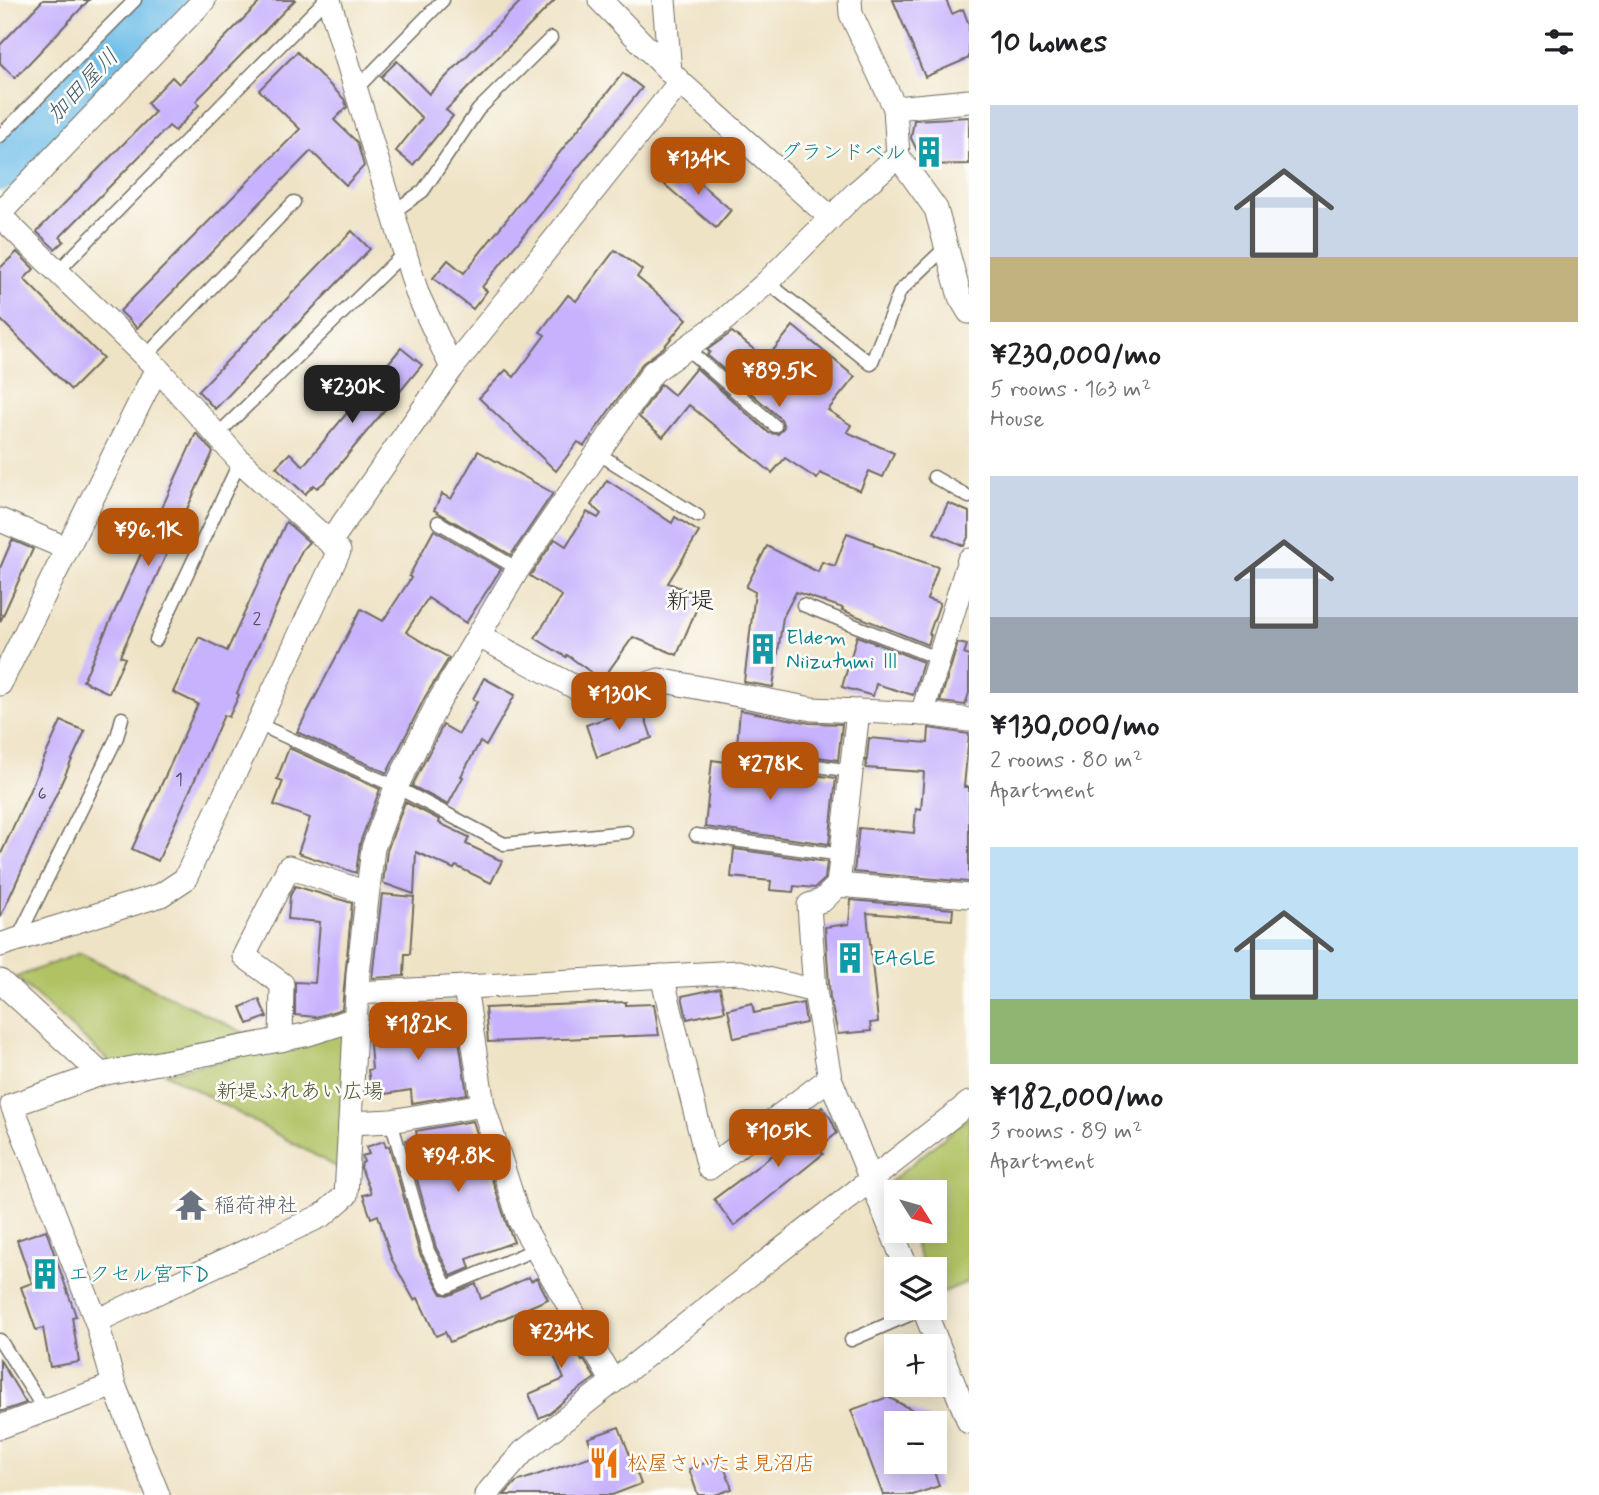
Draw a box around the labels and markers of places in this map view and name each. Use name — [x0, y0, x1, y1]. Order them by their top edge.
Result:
building icon: グランドベル — [912, 135, 946, 169]
pin: ¥134K — [649, 138, 747, 197]
place label: グランドベル — [780, 139, 906, 167]
pin: ¥89.5K — [722, 350, 836, 409]
pin: ¥230K — [303, 366, 401, 425]
pin: ¥96.1K — [91, 508, 205, 568]
place label: Eldem Niizutumi Ⅲ — [786, 624, 901, 676]
building icon: Eldem Niizutumi Ⅲ — [746, 632, 780, 666]
pin: ¥130K — [570, 672, 668, 732]
pin: ¥278K — [721, 742, 819, 802]
building icon: EAGLE — [833, 941, 867, 975]
place label: EAGLE — [873, 945, 935, 973]
pin: ¥182K — [369, 1002, 467, 1062]
pin: ¥105K — [729, 1110, 827, 1169]
pin: ¥94.8K — [401, 1134, 515, 1194]
temple icon: 稲荷神社 — [174, 1188, 208, 1222]
place label: 稲荷神社 — [214, 1192, 298, 1220]
building icon: エクセル宮下D — [28, 1257, 62, 1291]
place label: エクセル宮下D — [68, 1261, 209, 1289]
pin: ¥234K — [512, 1310, 610, 1370]
restaurant icon: 松屋さいたま見沼店 — [587, 1446, 621, 1480]
place label: 松屋さいたま見沼店 — [627, 1450, 815, 1478]

